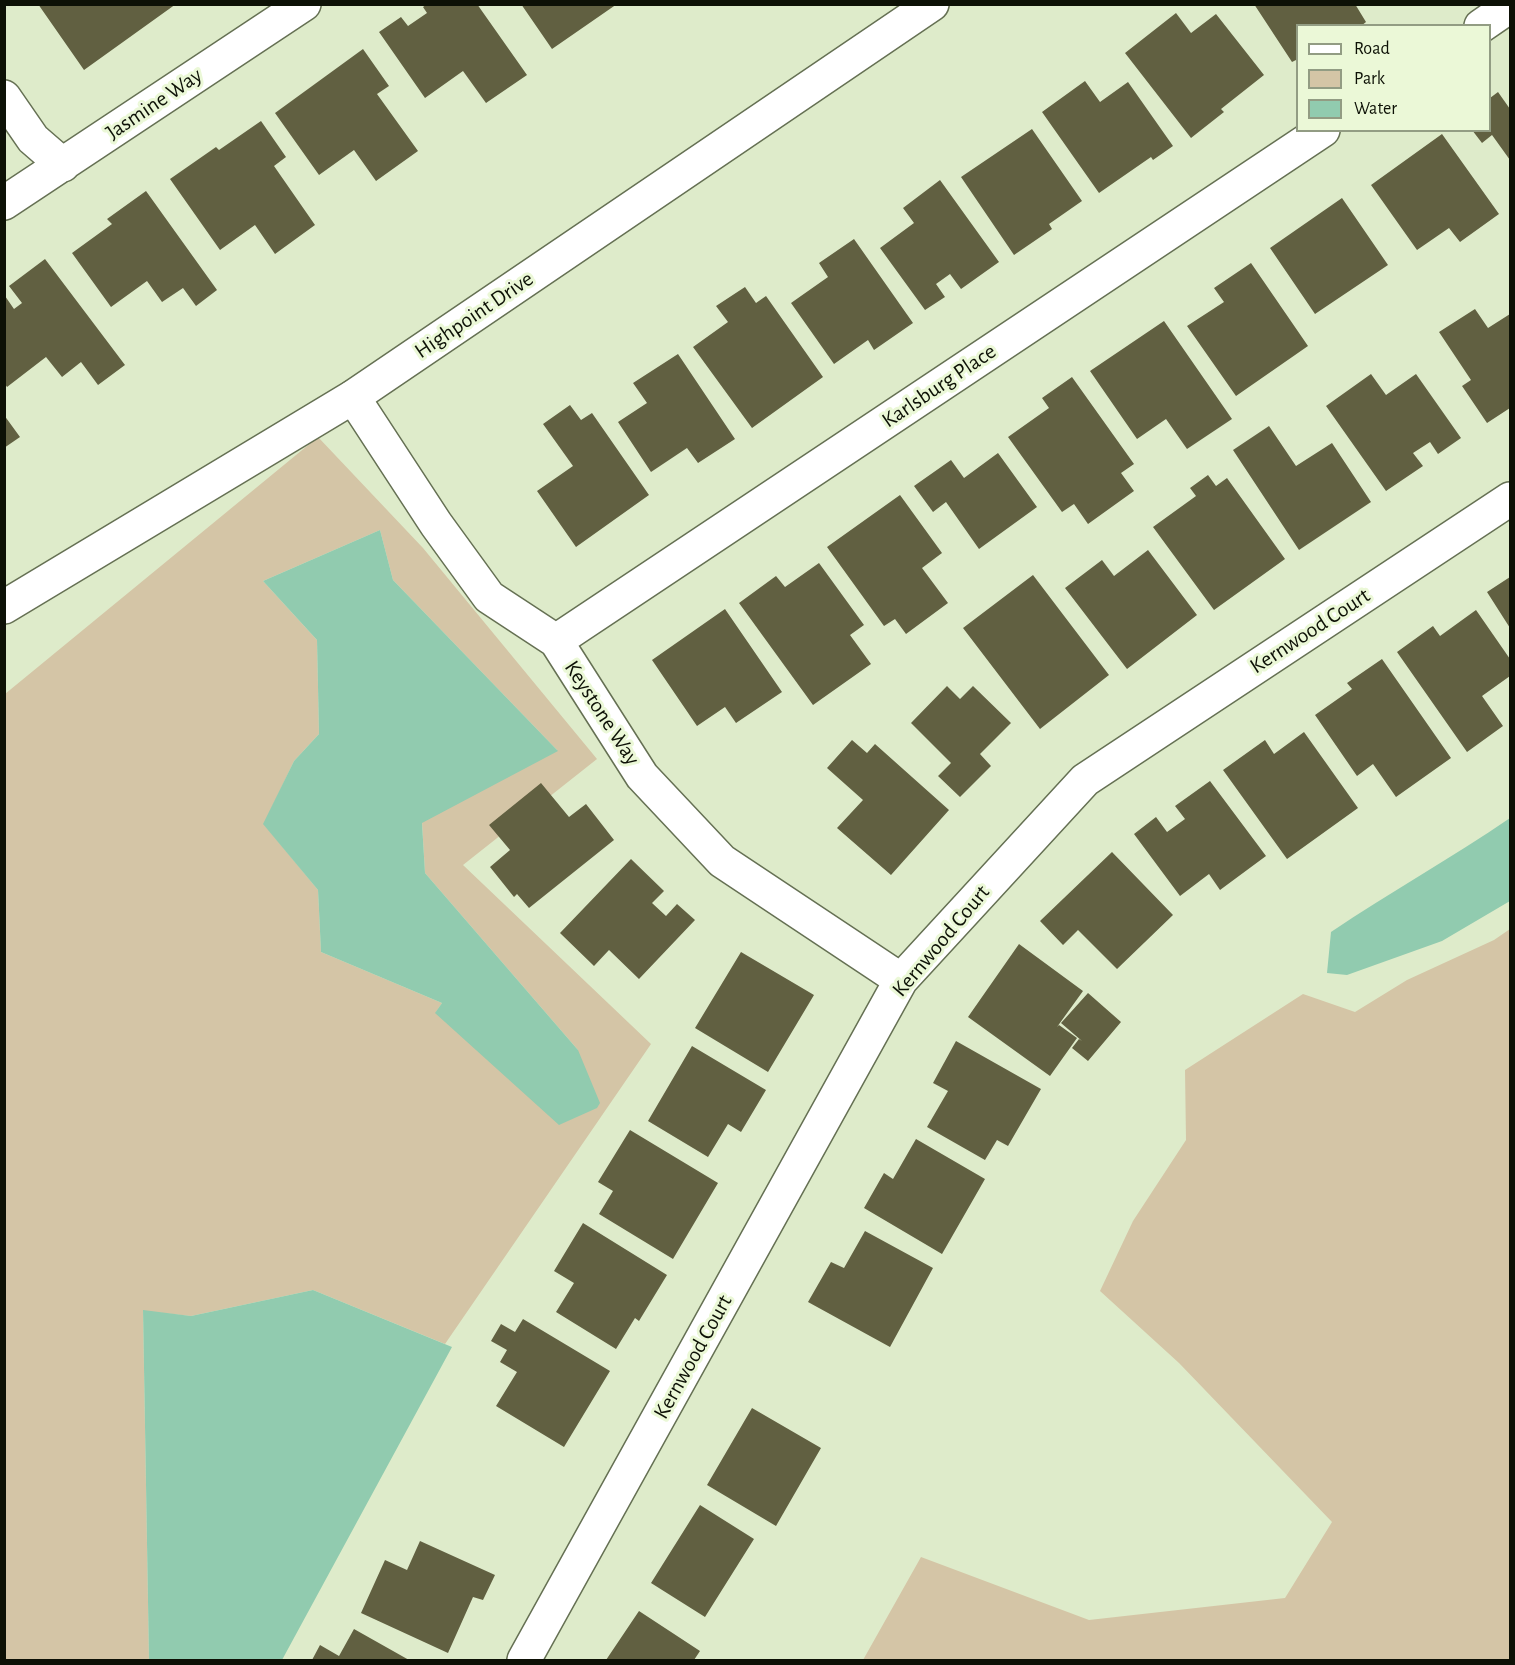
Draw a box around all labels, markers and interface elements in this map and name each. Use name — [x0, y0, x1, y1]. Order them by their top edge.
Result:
legend — [1296, 24, 1491, 132]
text: Road — [1354, 40, 1390, 58]
street label: Jasmine Way — [101, 62, 207, 146]
text: Park — [1354, 70, 1385, 88]
text: Water — [1354, 100, 1397, 118]
street label: Highpoint Drive — [410, 266, 538, 364]
street label: Karlsburg Place — [877, 338, 1001, 434]
street label: Kernwood Court — [1245, 582, 1375, 680]
street label: Keystone Way — [558, 656, 646, 770]
street label: Kernwood Court — [887, 880, 995, 1002]
street label: Kernwood Court — [648, 1290, 738, 1424]

